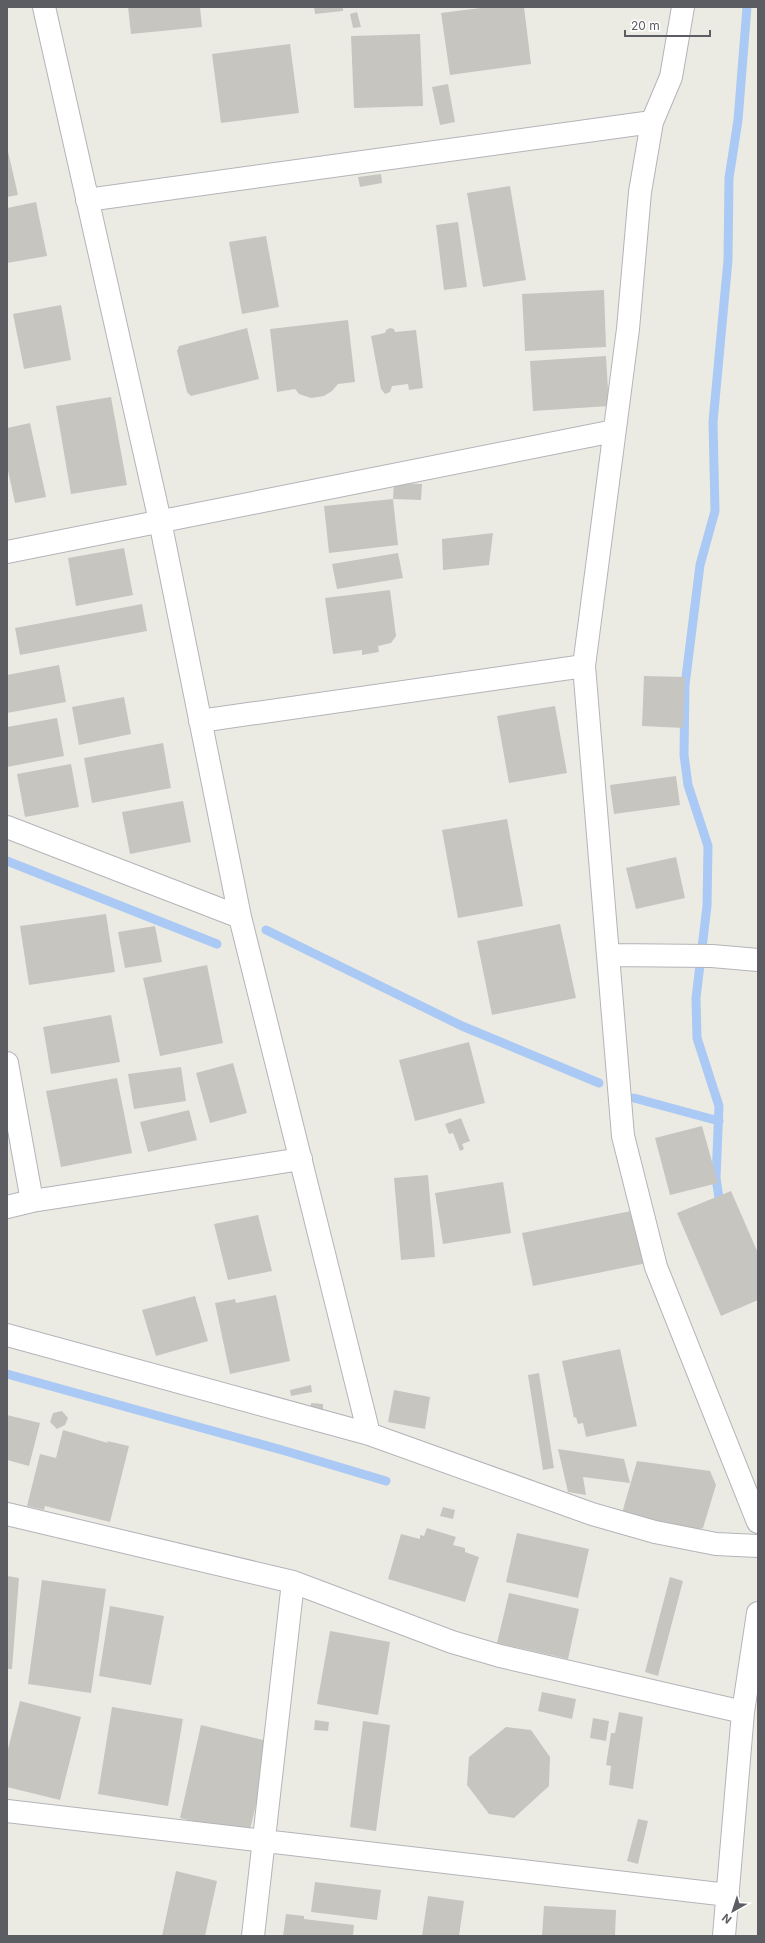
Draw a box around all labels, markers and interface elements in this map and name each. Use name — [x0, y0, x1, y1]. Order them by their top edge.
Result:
scale bar — [625, 12, 710, 38]
text: 20 m — [631, 18, 660, 33]
north arrow — [713, 1891, 753, 1931]
text: N — [719, 1911, 734, 1927]

